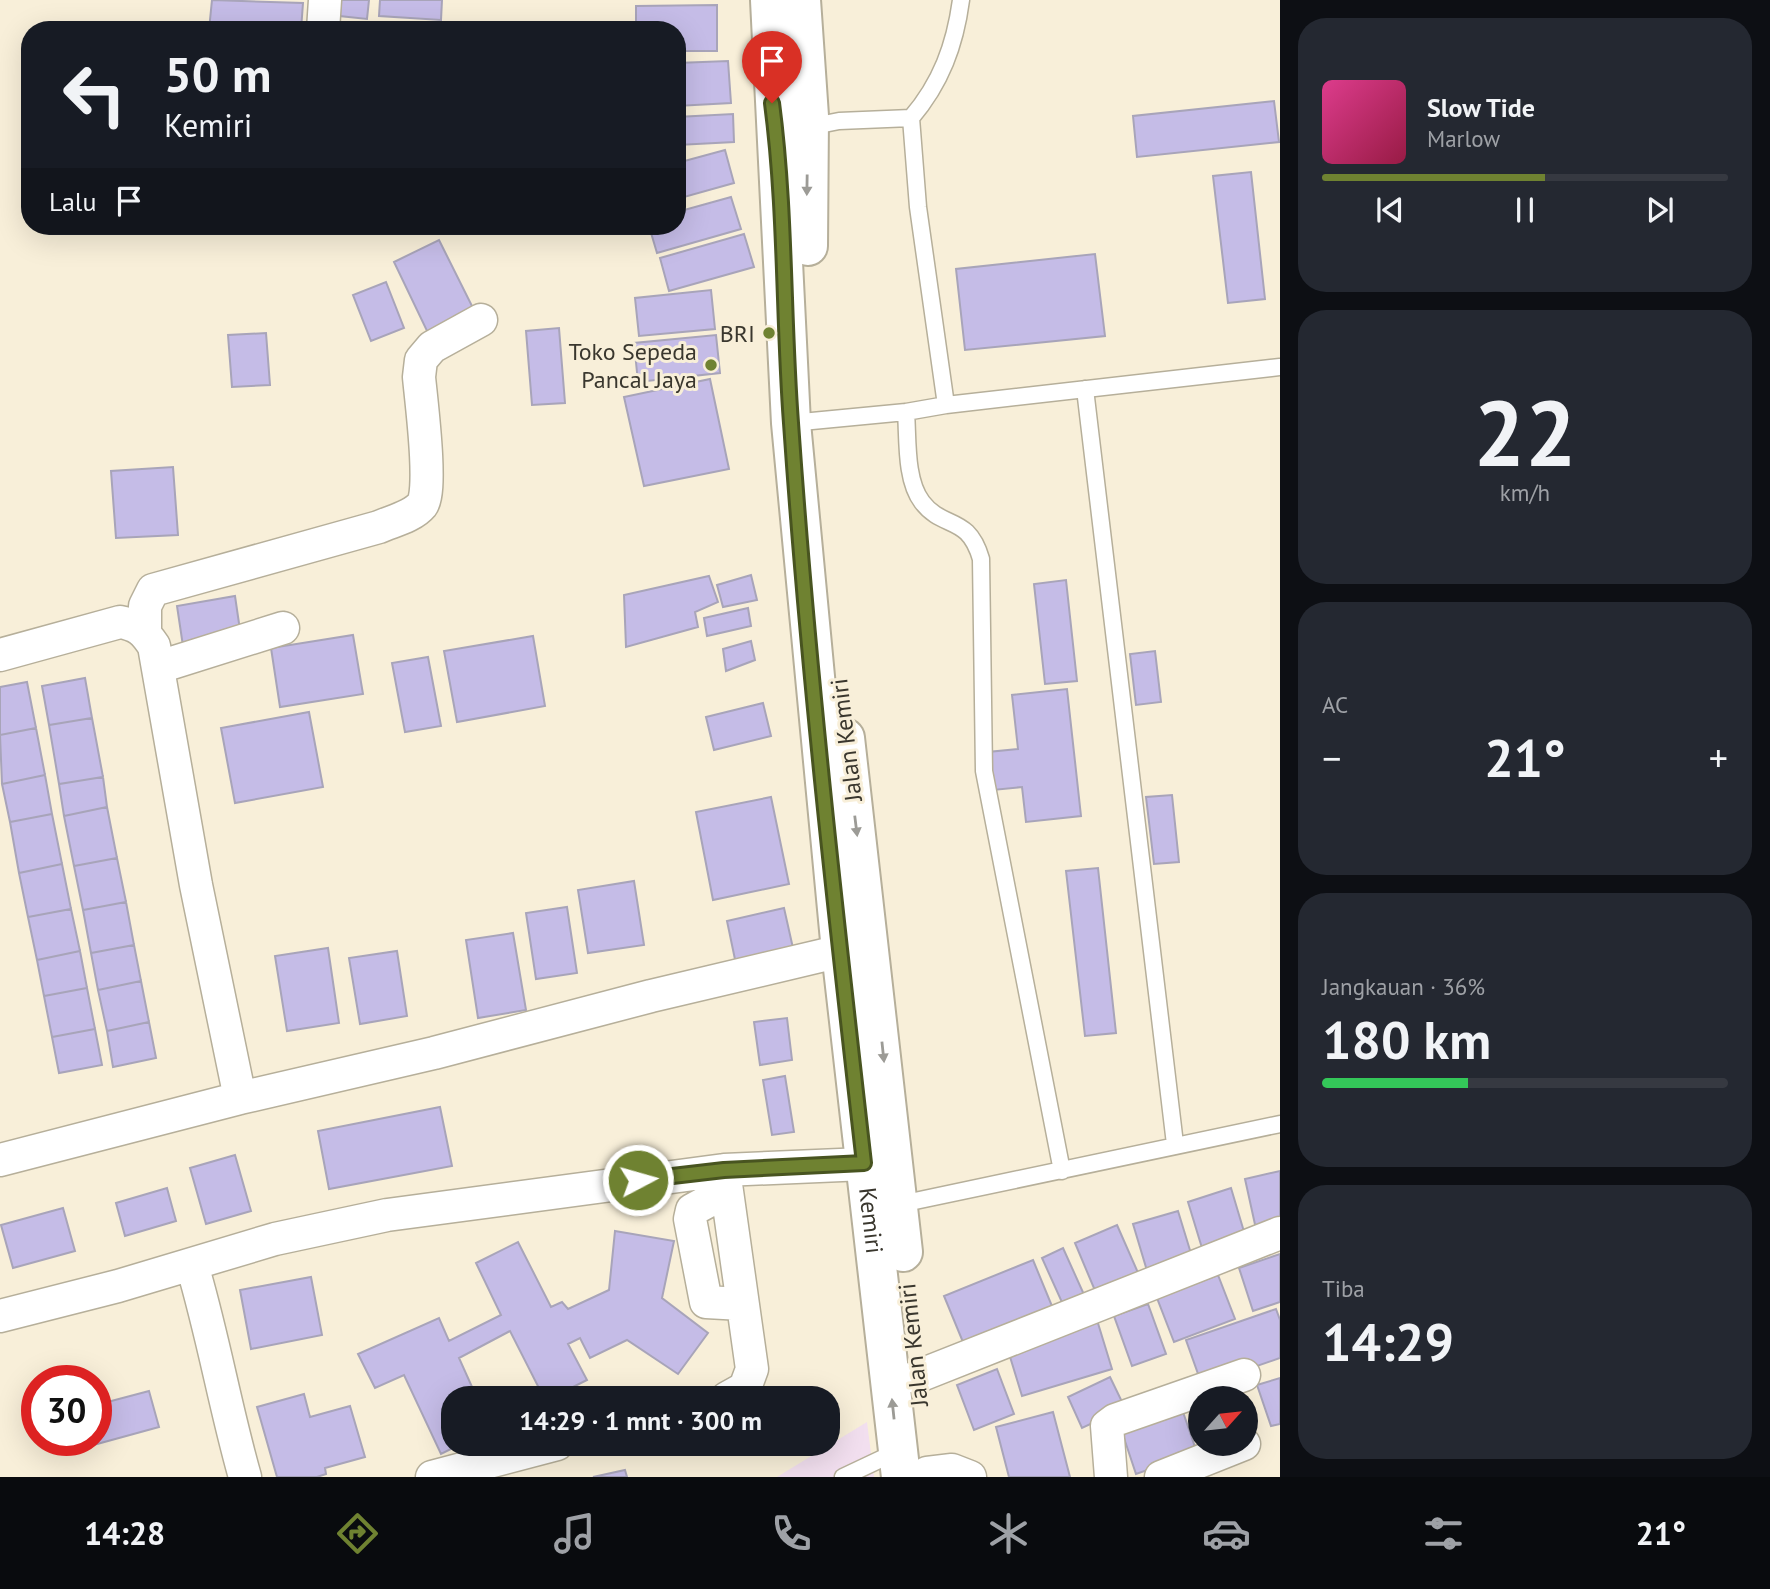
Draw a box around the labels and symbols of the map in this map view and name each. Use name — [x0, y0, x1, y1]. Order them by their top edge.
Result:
pin — [742, 31, 802, 103]
one-way arrow — [802, 174, 813, 196]
place label: BRI — [720, 318, 755, 349]
marker: BRI — [761, 325, 777, 341]
place label: Toko Sepeda Pancal Jaya — [568, 336, 697, 395]
marker: Toko Sepeda Pancal Jaya — [703, 357, 719, 373]
street label: Jalan Kemiri — [823, 677, 869, 804]
one-way arrow — [851, 815, 862, 837]
one-way arrow — [877, 1041, 888, 1063]
position arrow — [601, 1143, 675, 1217]
street label: Kemiri — [853, 1186, 891, 1255]
street label: Jalan Kemiri — [891, 1282, 935, 1409]
speed limit sign: 30 — [21, 1365, 112, 1456]
north arrow — [1188, 1386, 1258, 1456]
one-way arrow — [888, 1398, 899, 1420]

